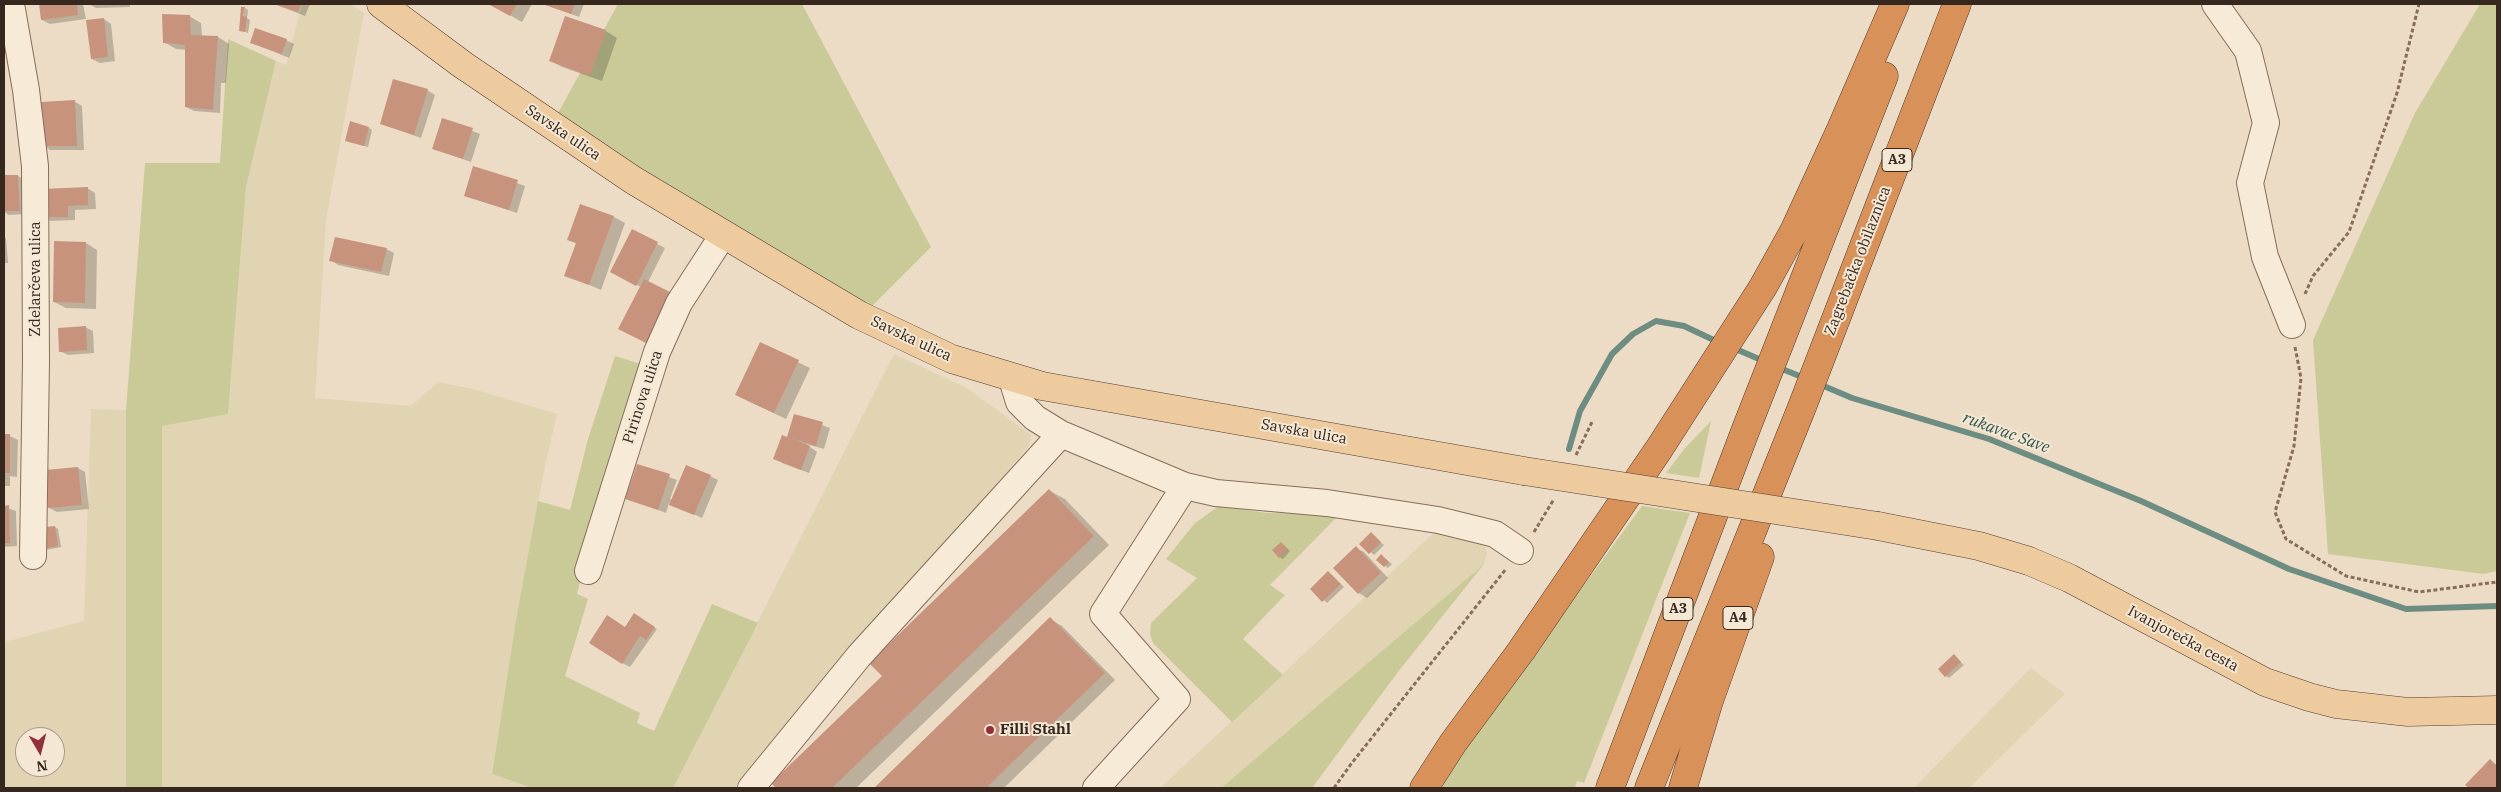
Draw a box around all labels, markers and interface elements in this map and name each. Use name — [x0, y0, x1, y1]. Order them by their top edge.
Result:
street label: Savska ulica — [522, 101, 604, 165]
road number: A3 — [1882, 148, 1912, 172]
street label: Zagrebačka obilaznica — [1821, 184, 1895, 338]
street label: Zdelarčeva ulica — [27, 221, 45, 337]
street label: Savska ulica — [868, 312, 954, 366]
street label: Pirinova ulica — [619, 348, 667, 446]
water label: rukavac Save — [1960, 408, 2052, 458]
street label: Savska ulica — [1260, 416, 1348, 448]
road number: A3 — [1663, 598, 1693, 620]
street label: Ivanjorečka cesta — [2124, 602, 2242, 676]
road number: A4 — [1723, 606, 1753, 630]
place label: Filli Stahl — [1000, 721, 1071, 739]
marker: Filli Stahl — [984, 724, 996, 736]
north arrow — [15, 727, 65, 777]
text: N — [35, 756, 49, 776]

